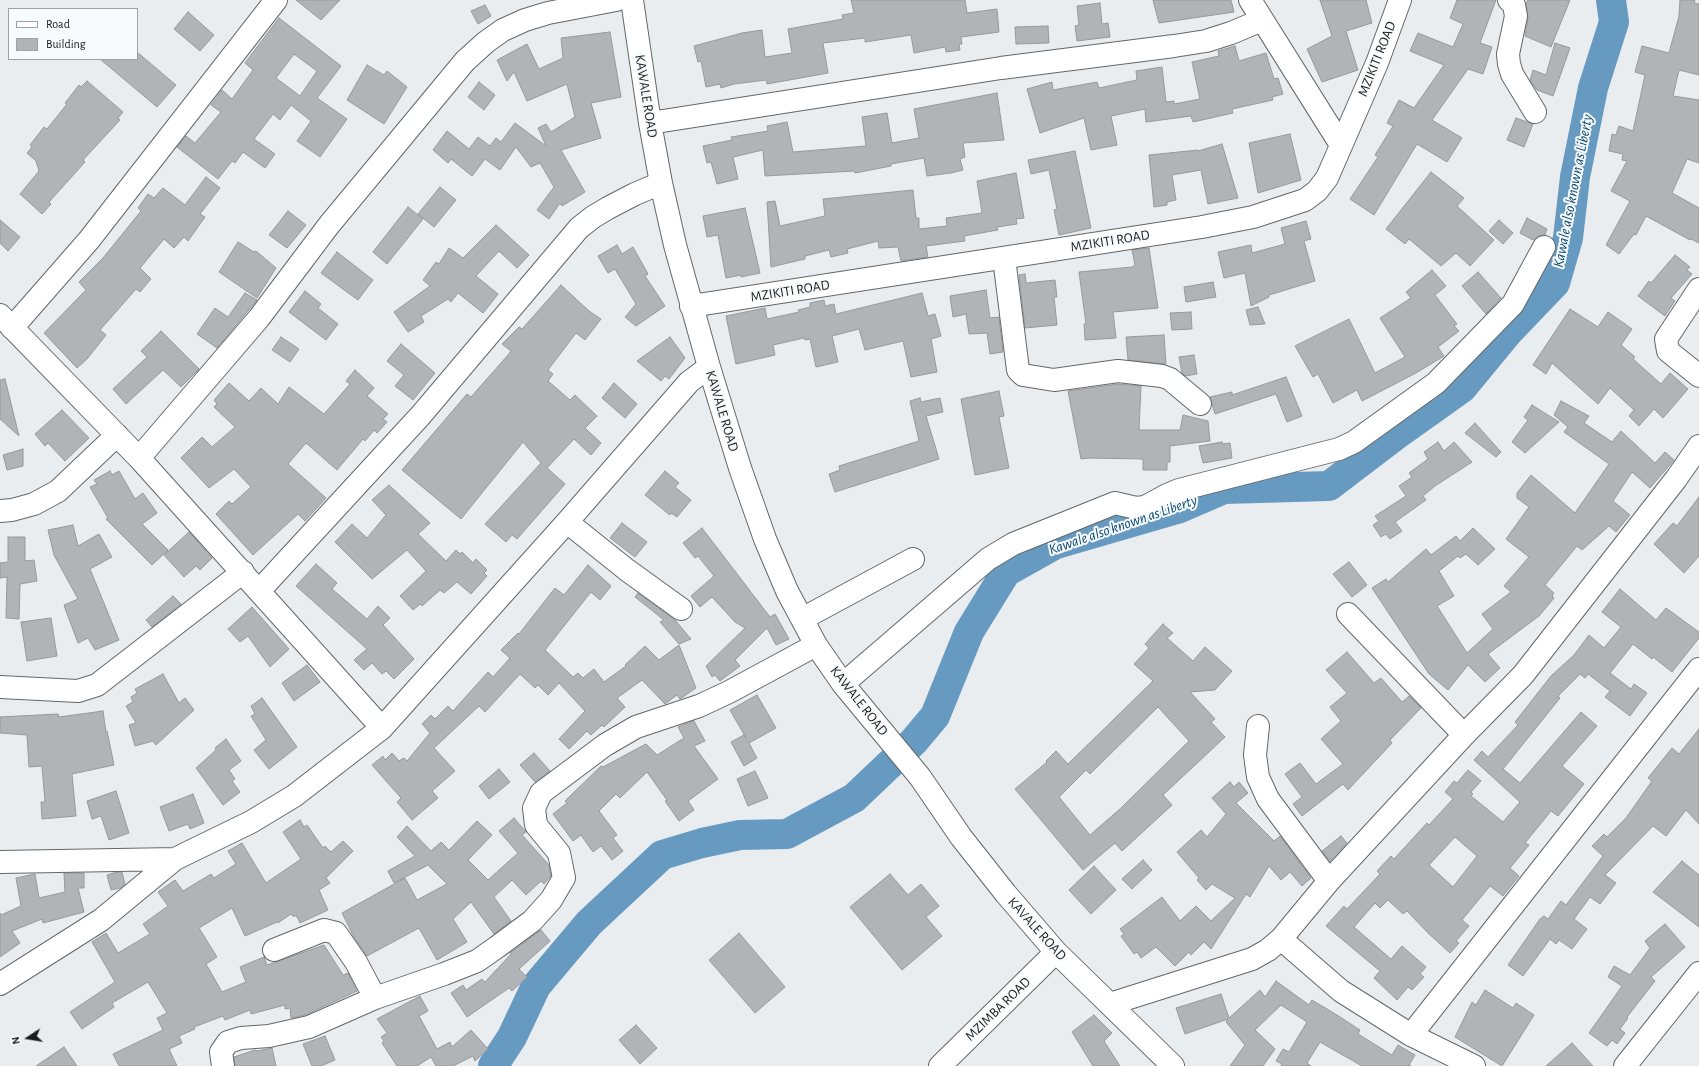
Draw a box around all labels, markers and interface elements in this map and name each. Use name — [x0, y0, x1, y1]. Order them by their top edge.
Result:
legend — [8, 8, 138, 60]
text: Road — [46, 18, 70, 30]
street label: MZIKITI ROAD — [1354, 19, 1400, 99]
text: Building — [46, 38, 86, 50]
street label: KAWALE ROAD — [631, 53, 661, 139]
water label: Kawale also known as Liberty — [1549, 113, 1597, 269]
street label: MZIKITI ROAD — [1069, 226, 1151, 256]
street label: MZIKITI ROAD — [749, 276, 831, 306]
street label: KAWALE ROAD — [702, 368, 742, 454]
water label: Kawale also known as Liberty — [1046, 491, 1200, 559]
street label: KAWALE ROAD — [827, 663, 891, 739]
street label: KAVALE ROAD — [1004, 894, 1070, 964]
street label: MZIMBA ROAD — [962, 974, 1034, 1044]
north arrow — [8, 1018, 48, 1058]
text: N — [10, 1036, 22, 1045]

